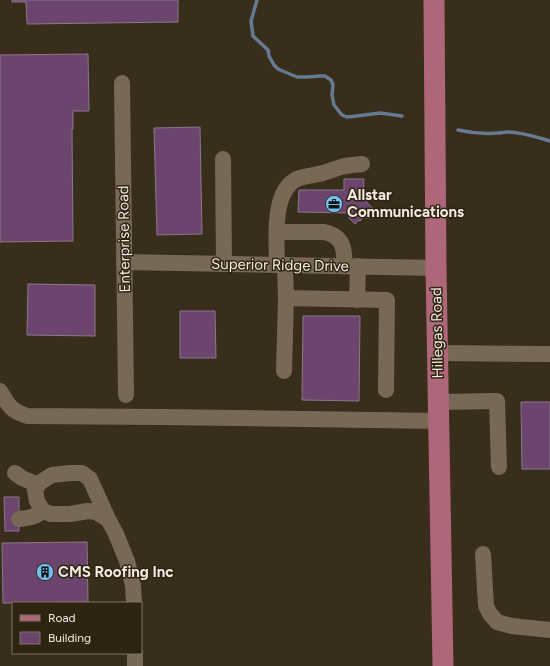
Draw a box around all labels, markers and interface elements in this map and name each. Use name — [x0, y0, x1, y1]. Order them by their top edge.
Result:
street label: Enterprise Road — [114, 185, 134, 293]
place label: Allstar Communications — [347, 186, 464, 221]
office icon: Allstar Communications — [324, 194, 344, 214]
street label: Superior Ridge Drive — [211, 255, 349, 275]
street label: Hillegas Road — [427, 287, 447, 379]
building icon: CMS Roofing Inc — [35, 562, 55, 582]
place label: CMS Roofing Inc — [58, 563, 174, 581]
legend — [12, 602, 142, 654]
text: Road — [48, 611, 76, 625]
text: Building — [48, 631, 91, 645]

